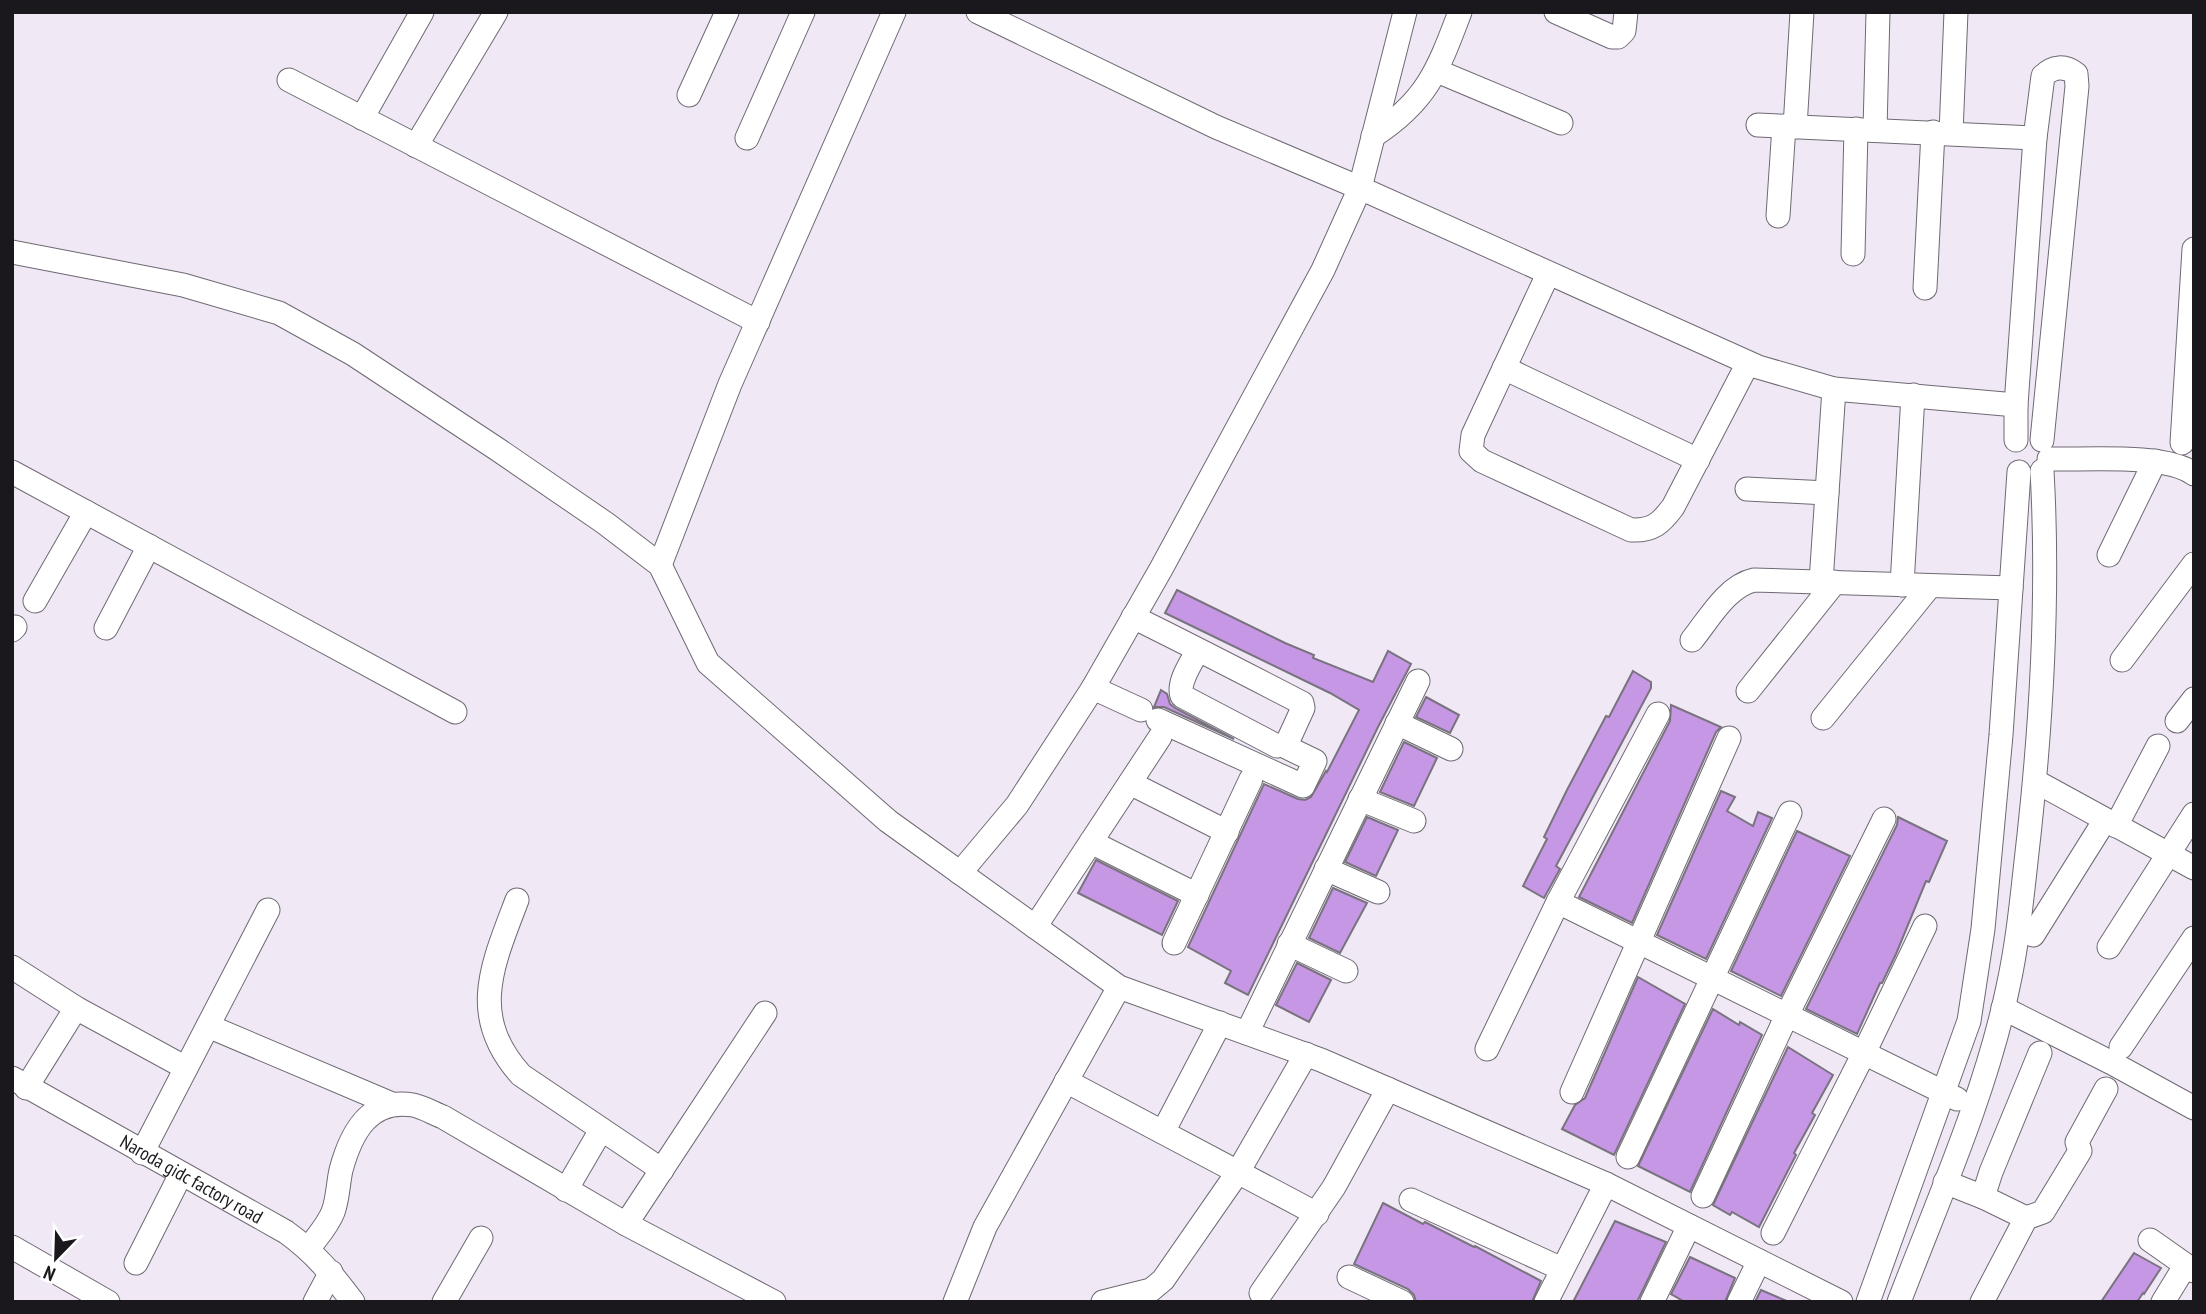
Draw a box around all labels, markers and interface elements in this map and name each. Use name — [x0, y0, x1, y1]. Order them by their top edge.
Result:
street label: Naroda gidc factory road — [116, 1129, 267, 1229]
north arrow — [21, 1223, 91, 1293]
text: N — [40, 1261, 59, 1287]

